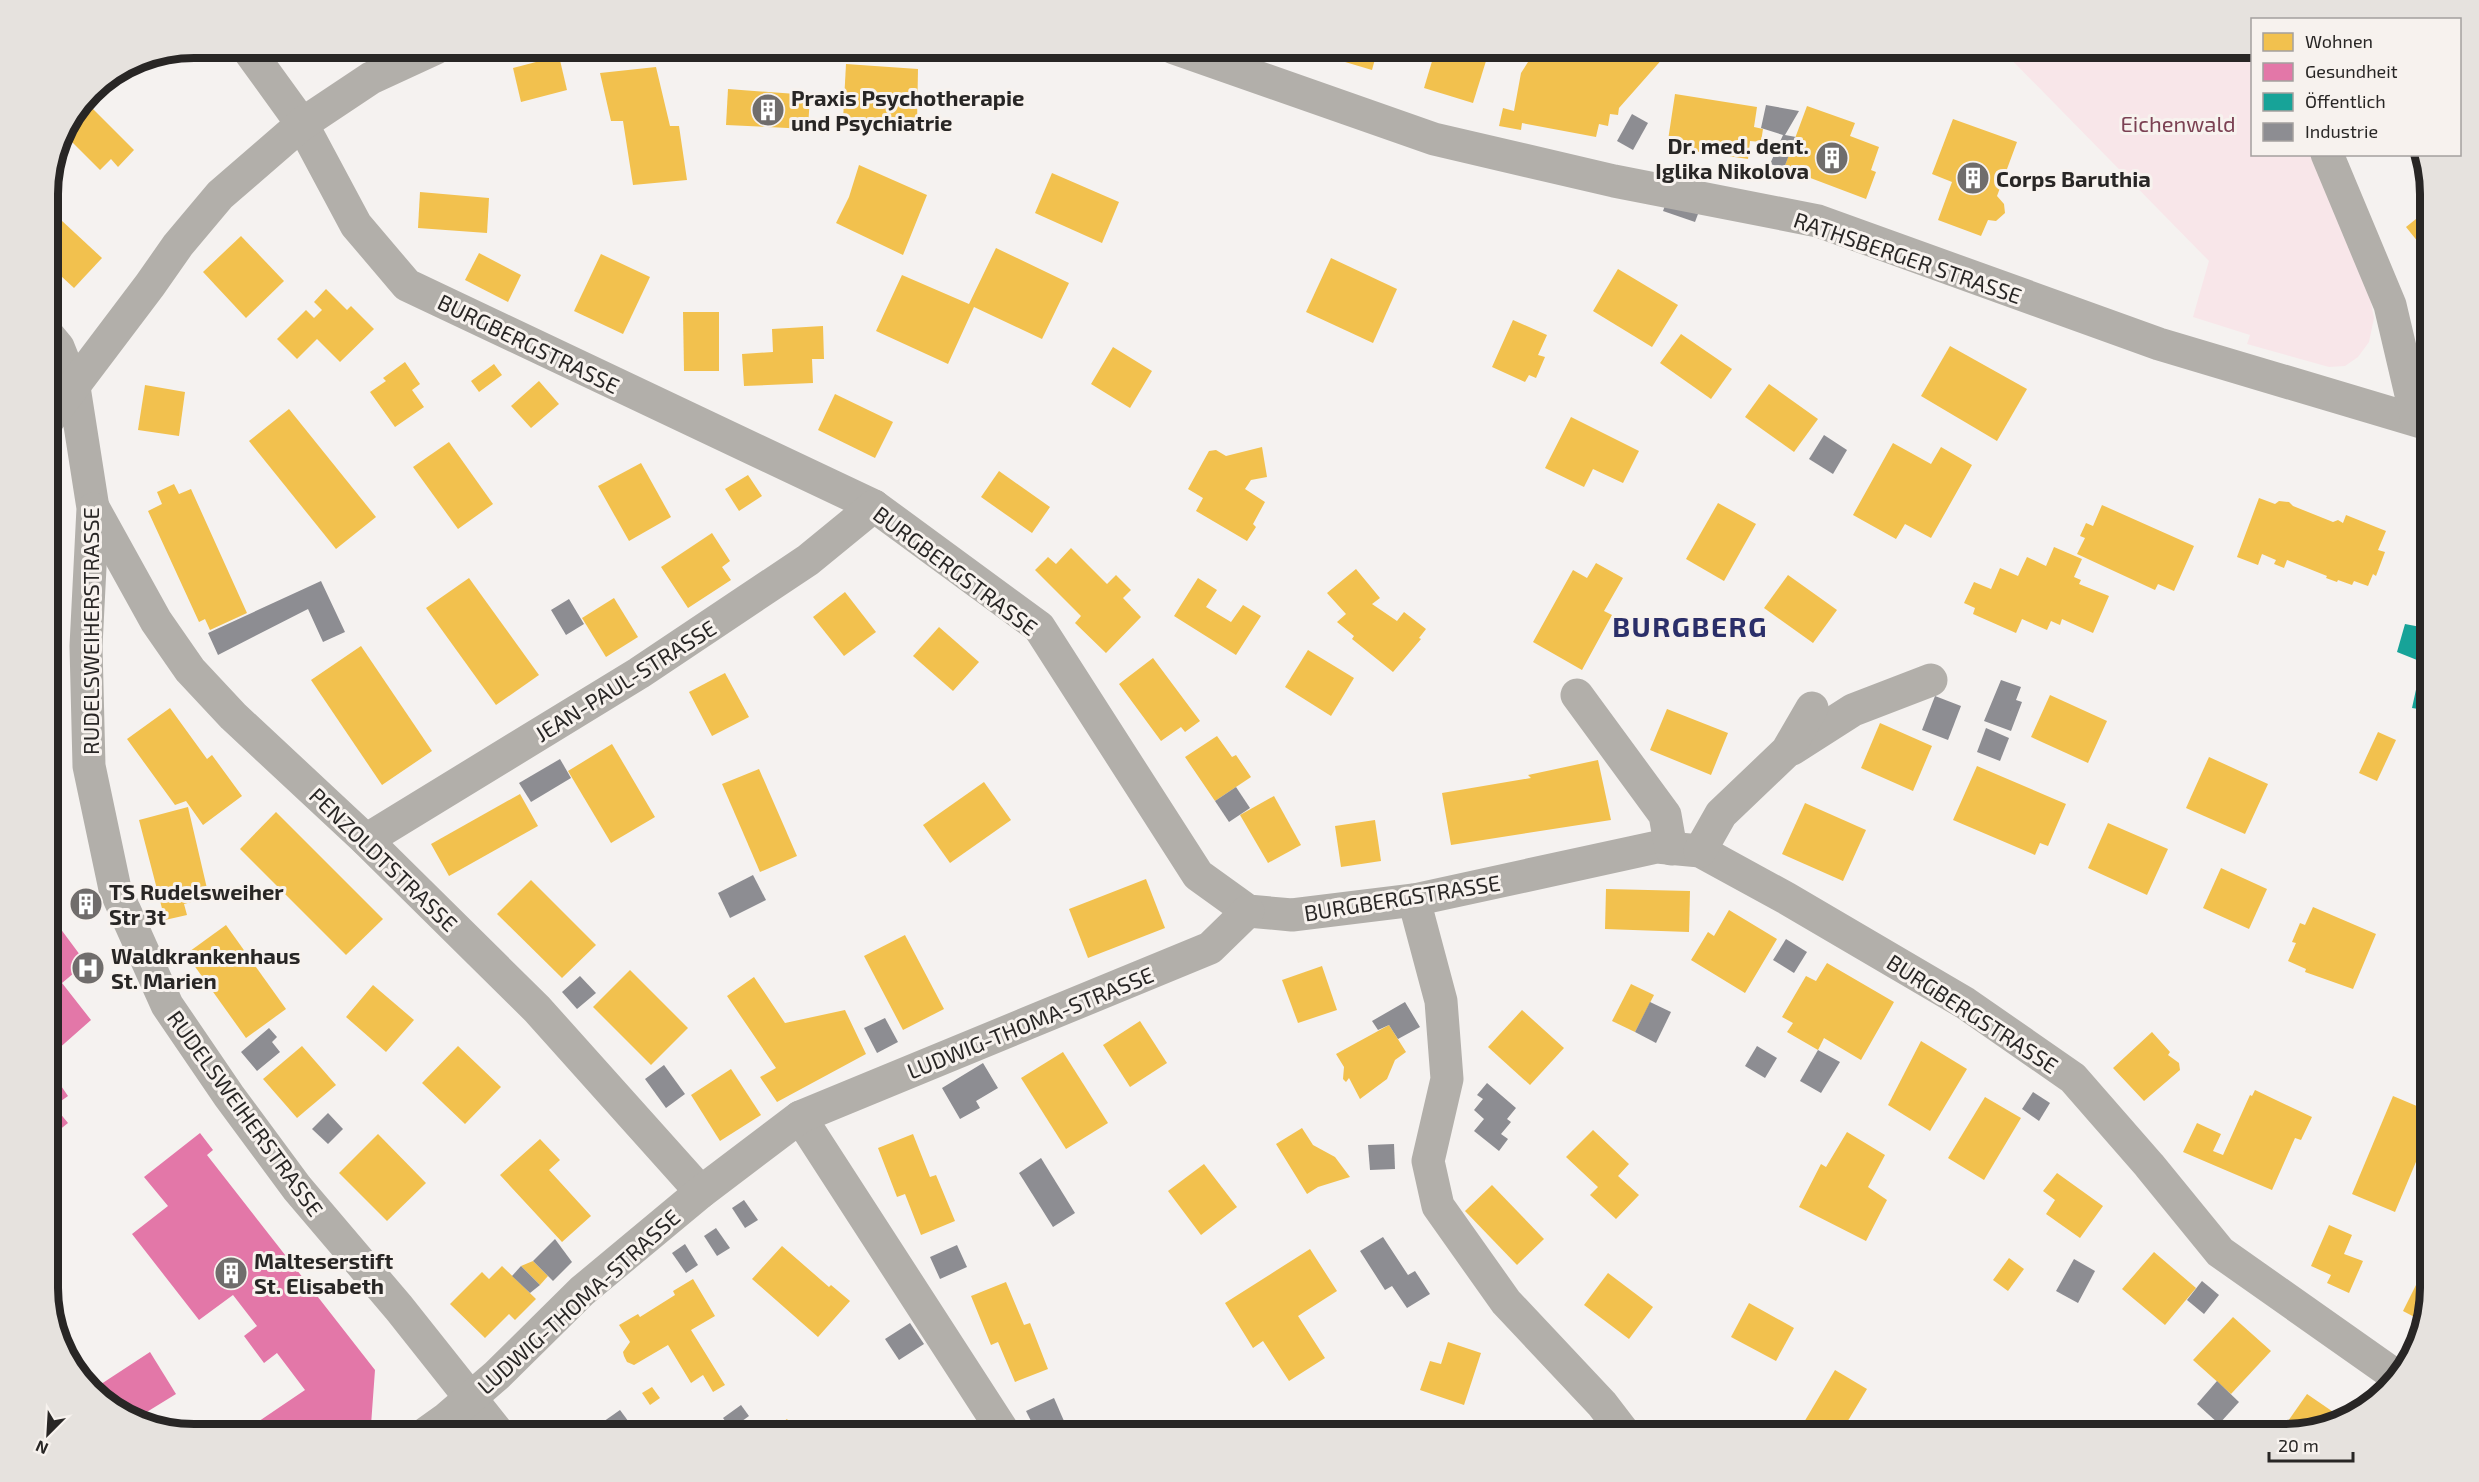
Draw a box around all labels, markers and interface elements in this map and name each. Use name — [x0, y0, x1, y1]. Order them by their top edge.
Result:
legend — [2251, 18, 2461, 156]
text: Wohnen — [2305, 30, 2373, 52]
text: Gesundheit — [2305, 60, 2398, 82]
place label: Praxis Psychotherapie und Psychiatrie — [791, 84, 1024, 136]
text: Öffentlich — [2305, 90, 2386, 112]
building icon: Praxis Psychotherapie und Psychiatrie — [750, 92, 786, 128]
park label: Eichenwald — [2120, 110, 2236, 136]
text: Industrie — [2305, 120, 2378, 142]
place label: Dr. med. dent. Iglika Nikolova — [1655, 132, 1809, 183]
building icon: Dr. med. dent. Iglika Nikolova — [1814, 140, 1850, 176]
building icon: Corps Baruthia — [1955, 160, 1991, 196]
place label: Corps Baruthia — [1996, 165, 2151, 191]
street label: RATHSBERGER STRASSE — [1791, 206, 2025, 308]
street label: BURGBERGSTRASSE — [434, 288, 624, 398]
street label: BURGBERGSTRASSE — [869, 500, 1043, 640]
street label: RUDELSWEIHERSTRASSE — [77, 507, 103, 755]
district label: BURGBERG — [1612, 609, 1768, 643]
street label: JEAN-PAUL-STRASSE — [530, 614, 720, 746]
street label: PENZOLDTSTRASSE — [305, 782, 463, 936]
street label: BURGBERGSTRASSE — [1302, 869, 1502, 925]
place label: TS Rudelsweiher Str 3t — [109, 878, 284, 929]
building icon: TS Rudelsweiher Str 3t — [68, 886, 104, 922]
place label: Waldkrankenhaus St. Marien — [111, 942, 301, 993]
street label: BURGBERGSTRASSE — [1883, 948, 2063, 1078]
hospital icon: Waldkrankenhaus St. Marien — [70, 950, 106, 986]
street label: LUDWIG-THOMA-STRASSE — [903, 961, 1157, 1083]
street label: RUDELSWEIHERSTRASSE — [163, 1005, 329, 1221]
street label: LUDWIG-THOMA-STRASSE — [471, 1203, 685, 1399]
place label: Malteserstift St. Elisabeth — [254, 1247, 393, 1298]
building icon: Malteserstift St. Elisabeth — [213, 1255, 249, 1291]
north arrow — [18, 1404, 78, 1464]
scale bar — [2269, 1425, 2353, 1463]
text: 20 m — [2278, 1434, 2319, 1456]
text: N — [33, 1437, 51, 1459]

